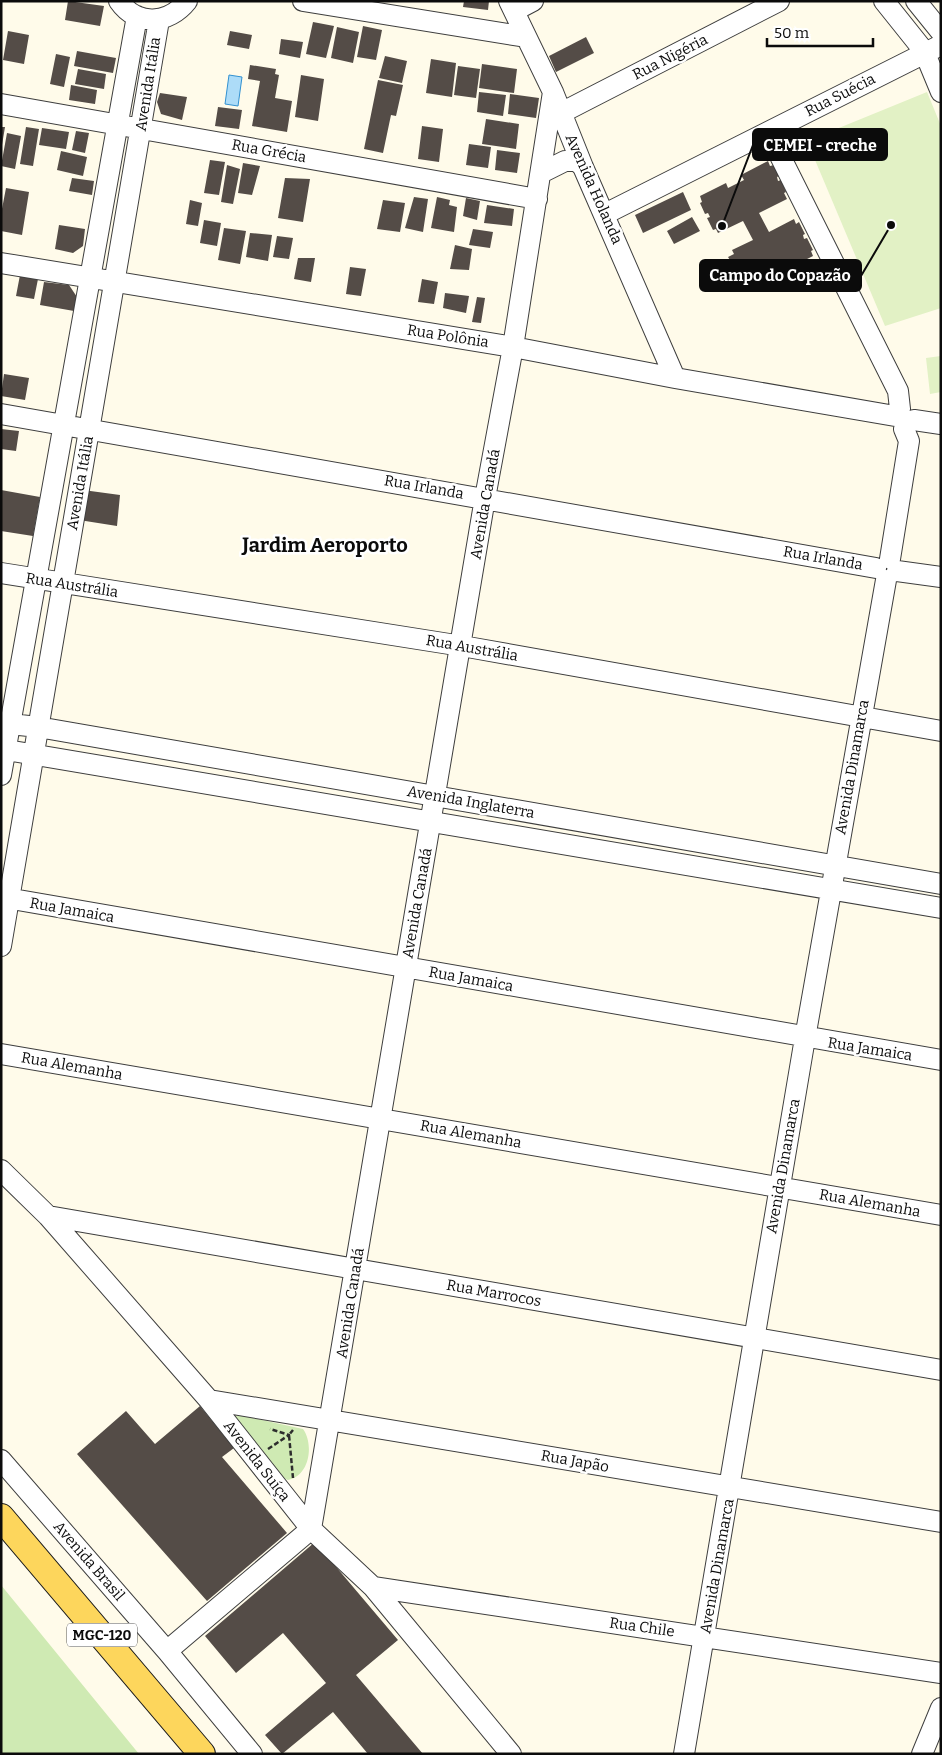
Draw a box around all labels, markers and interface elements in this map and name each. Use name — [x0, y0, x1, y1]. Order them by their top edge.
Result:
scale bar — [767, 15, 873, 47]
text: 50 m — [774, 24, 810, 42]
street label: Rua Nigéria — [629, 30, 711, 84]
street label: Avenida Itália — [132, 36, 164, 132]
street label: Rua Suécia — [802, 70, 878, 120]
callout: CEMEI - creche — [753, 129, 887, 160]
street label: Avenida Holanda — [562, 131, 626, 247]
street label: Rua Grécia — [230, 136, 308, 166]
text: CEMEI - creche — [763, 136, 877, 155]
callout: Campo do Copazão — [700, 260, 861, 291]
text: Campo do Copazão — [709, 266, 851, 285]
street label: Rua Polônia — [406, 321, 490, 351]
street label: Avenida Itália — [63, 435, 97, 531]
street label: Avenida Canadá — [466, 447, 504, 561]
street label: Rua Irlanda — [383, 471, 465, 503]
district label: Jardim Aeroporto — [241, 533, 408, 557]
street label: Rua Irlanda — [782, 542, 864, 574]
street label: Rua Austrália — [24, 569, 120, 601]
street label: Rua Austrália — [424, 631, 520, 665]
street label: Avenida Dinamarca — [831, 698, 873, 836]
street label: Avenida Inglaterra — [406, 782, 536, 822]
street label: Avenida Canadá — [398, 846, 436, 960]
street label: Rua Jamaica — [28, 894, 116, 926]
street label: Rua Jamaica — [427, 963, 515, 995]
street label: Rua Jamaica — [826, 1033, 914, 1065]
street label: Rua Alemanha — [20, 1048, 124, 1084]
street label: Avenida Dinamarca — [762, 1097, 804, 1235]
street label: Rua Alemanha — [419, 1116, 523, 1152]
street label: Rua Alemanha — [818, 1185, 922, 1221]
street label: Avenida Canadá — [332, 1246, 368, 1360]
street label: Rua Marrocos — [445, 1276, 543, 1310]
street label: Avenida Suíça — [220, 1417, 294, 1505]
street label: Rua Japão — [540, 1446, 610, 1476]
street label: Avenida Dinamarca — [696, 1497, 738, 1635]
street label: Avenida Brasil — [50, 1518, 128, 1604]
street label: Rua Chile — [608, 1614, 676, 1640]
road number: MGC-120 — [67, 1624, 137, 1646]

